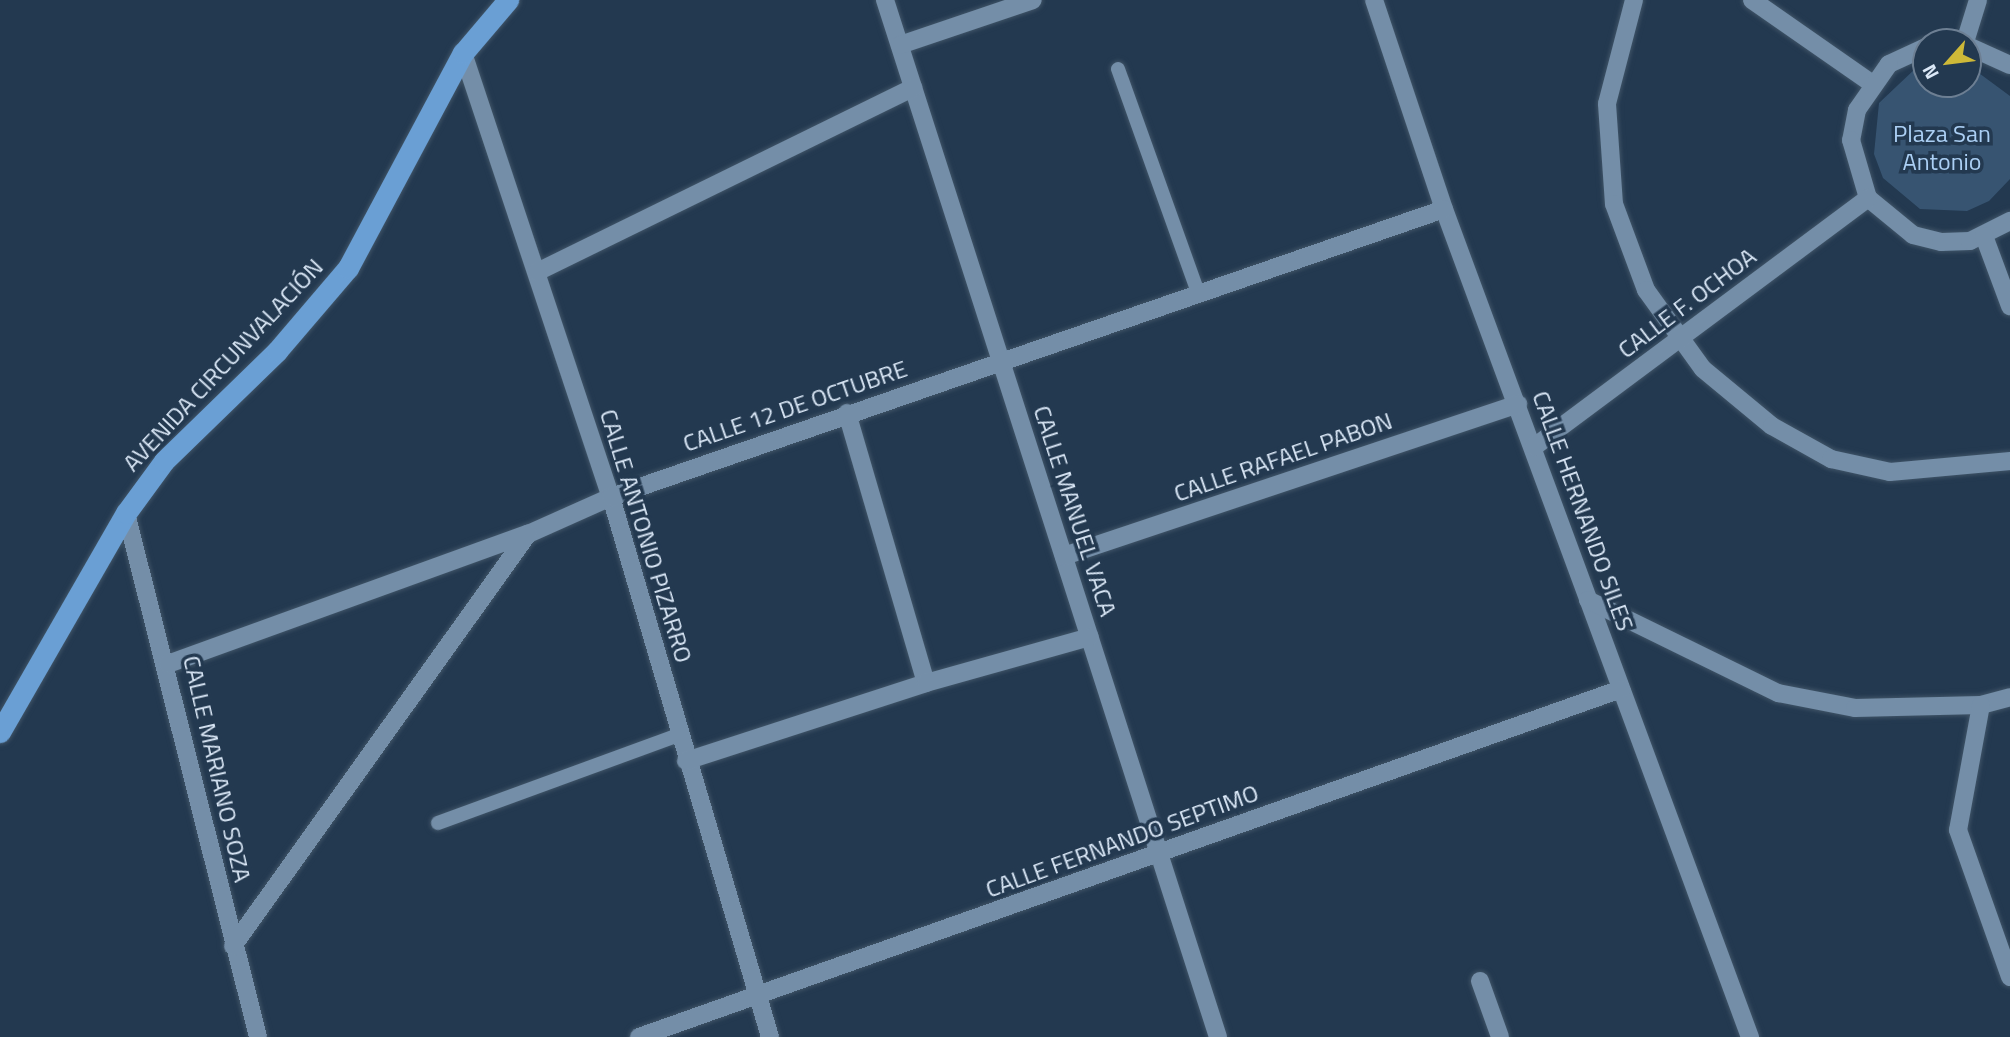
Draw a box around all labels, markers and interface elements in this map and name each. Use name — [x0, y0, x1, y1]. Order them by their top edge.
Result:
north arrow — [1912, 28, 1982, 98]
text: N — [1914, 60, 1946, 85]
park label: Plaza San Antonio — [1893, 120, 1991, 176]
street label: CALLE F. OCHOA — [1612, 242, 1762, 364]
street label: AVENIDA CIRCUNVALACIÓN — [117, 253, 329, 477]
street label: CALLE 12 DE OCTUBRE — [679, 354, 911, 458]
street label: CALLE HERNANDO SILES — [1526, 387, 1640, 635]
street label: CALLE MANUEL VACA — [1027, 402, 1123, 620]
street label: CALLE ANTONIO PIZARRO — [594, 406, 698, 666]
street label: CALLE RAFAEL PABON — [1170, 406, 1396, 508]
street label: CALLE MARIANO SOZA — [177, 653, 257, 885]
street label: CALLE FERNANDO SEPTIMO — [982, 778, 1262, 904]

